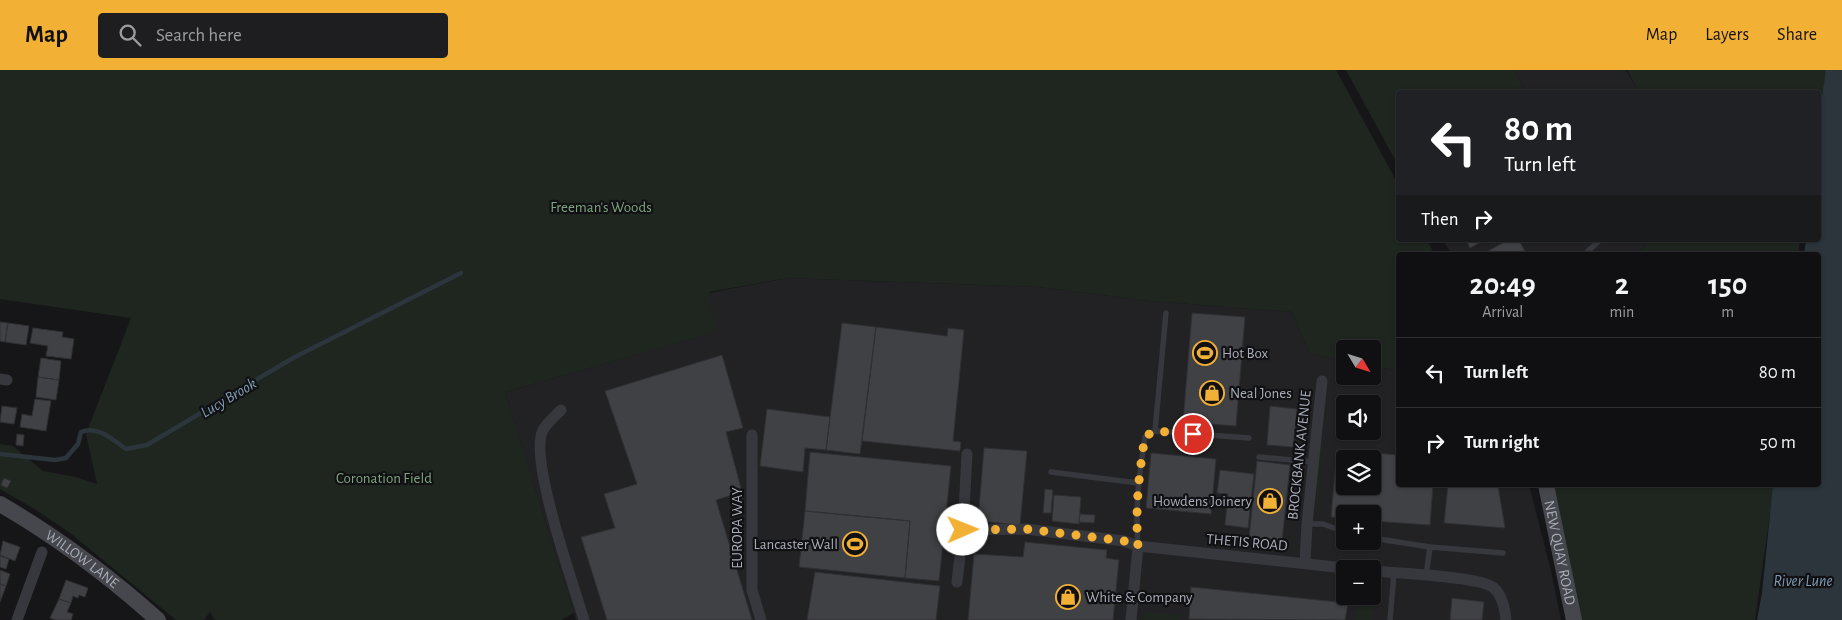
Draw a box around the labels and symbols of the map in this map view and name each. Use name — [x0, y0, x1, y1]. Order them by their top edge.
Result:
park label: Freeman's Woods — [550, 200, 652, 215]
sports icon: Hot Box — [1192, 340, 1218, 366]
north arrow — [1336, 340, 1381, 385]
place label: Hot Box — [1222, 346, 1269, 361]
water label: Lucy Brook — [198, 375, 259, 421]
shop icon: Neal Jones — [1199, 380, 1225, 406]
place label: Neal Jones — [1230, 386, 1292, 401]
street label: BROCKBANK AVENUE — [1285, 389, 1314, 521]
pin — [1172, 413, 1214, 455]
park label: Coronation Field — [336, 471, 432, 486]
street label: EUROPA WAY — [730, 487, 745, 569]
shop icon: Howdens Joinery — [1257, 488, 1283, 514]
place label: Howdens Joinery — [1153, 494, 1253, 509]
street label: NEW QUAY ROAD — [1541, 499, 1578, 607]
position arrow — [936, 503, 988, 555]
street label: WILLOW LANE — [43, 528, 121, 591]
sports icon: Lancaster Wall — [842, 531, 868, 557]
street label: THETIS ROAD — [1206, 531, 1289, 554]
place label: Lancaster Wall — [753, 537, 838, 552]
water label: River Lune — [1773, 573, 1833, 589]
shop icon: White & Company — [1055, 584, 1081, 610]
place label: White & Company — [1086, 590, 1193, 605]

